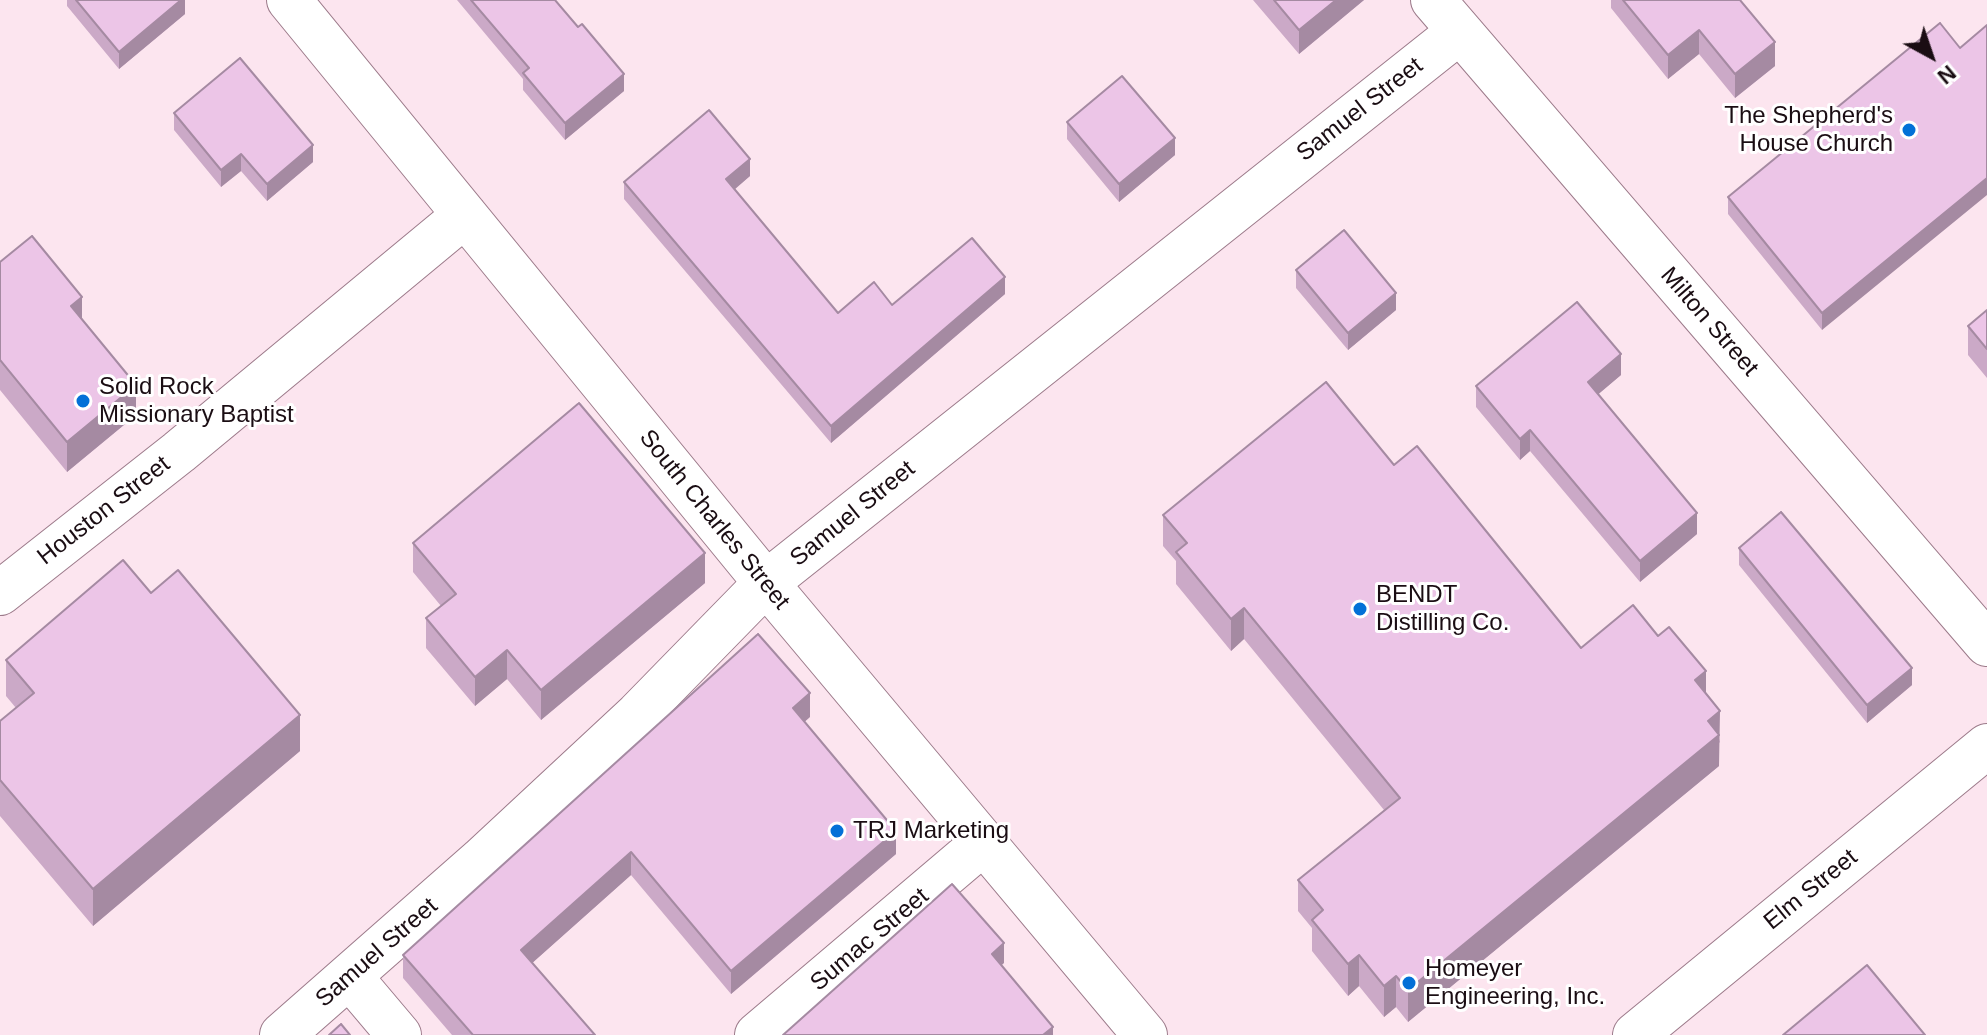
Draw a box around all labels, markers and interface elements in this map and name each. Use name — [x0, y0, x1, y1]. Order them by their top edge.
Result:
north arrow — [1891, 16, 1971, 96]
street label: Samuel Street — [1291, 52, 1429, 168]
text: N — [1933, 60, 1961, 89]
place label: The Shepherd's House Church — [1724, 102, 1893, 158]
marker: The Shepherd's House Church — [1900, 121, 1918, 139]
street label: Milton Street — [1654, 262, 1764, 382]
place label: Solid Rock Missionary Baptist — [99, 373, 294, 429]
marker: Solid Rock Missionary Baptist — [74, 392, 92, 410]
street label: South Charles Street — [633, 424, 795, 616]
street label: Houston Street — [32, 450, 176, 572]
street label: Samuel Street — [785, 455, 921, 573]
place label: BENDT Distilling Co. — [1376, 581, 1509, 637]
marker: BENDT Distilling Co. — [1351, 600, 1369, 618]
place label: TRJ Marketing — [853, 817, 1009, 845]
marker: TRJ Marketing — [828, 822, 846, 840]
street label: Elm Street — [1758, 844, 1864, 936]
street label: Sumac Street — [805, 882, 935, 998]
street label: Samuel Street — [310, 892, 444, 1014]
place label: Homeyer Engineering, Inc. — [1425, 955, 1605, 1011]
marker: Homeyer Engineering, Inc. — [1400, 974, 1418, 992]

